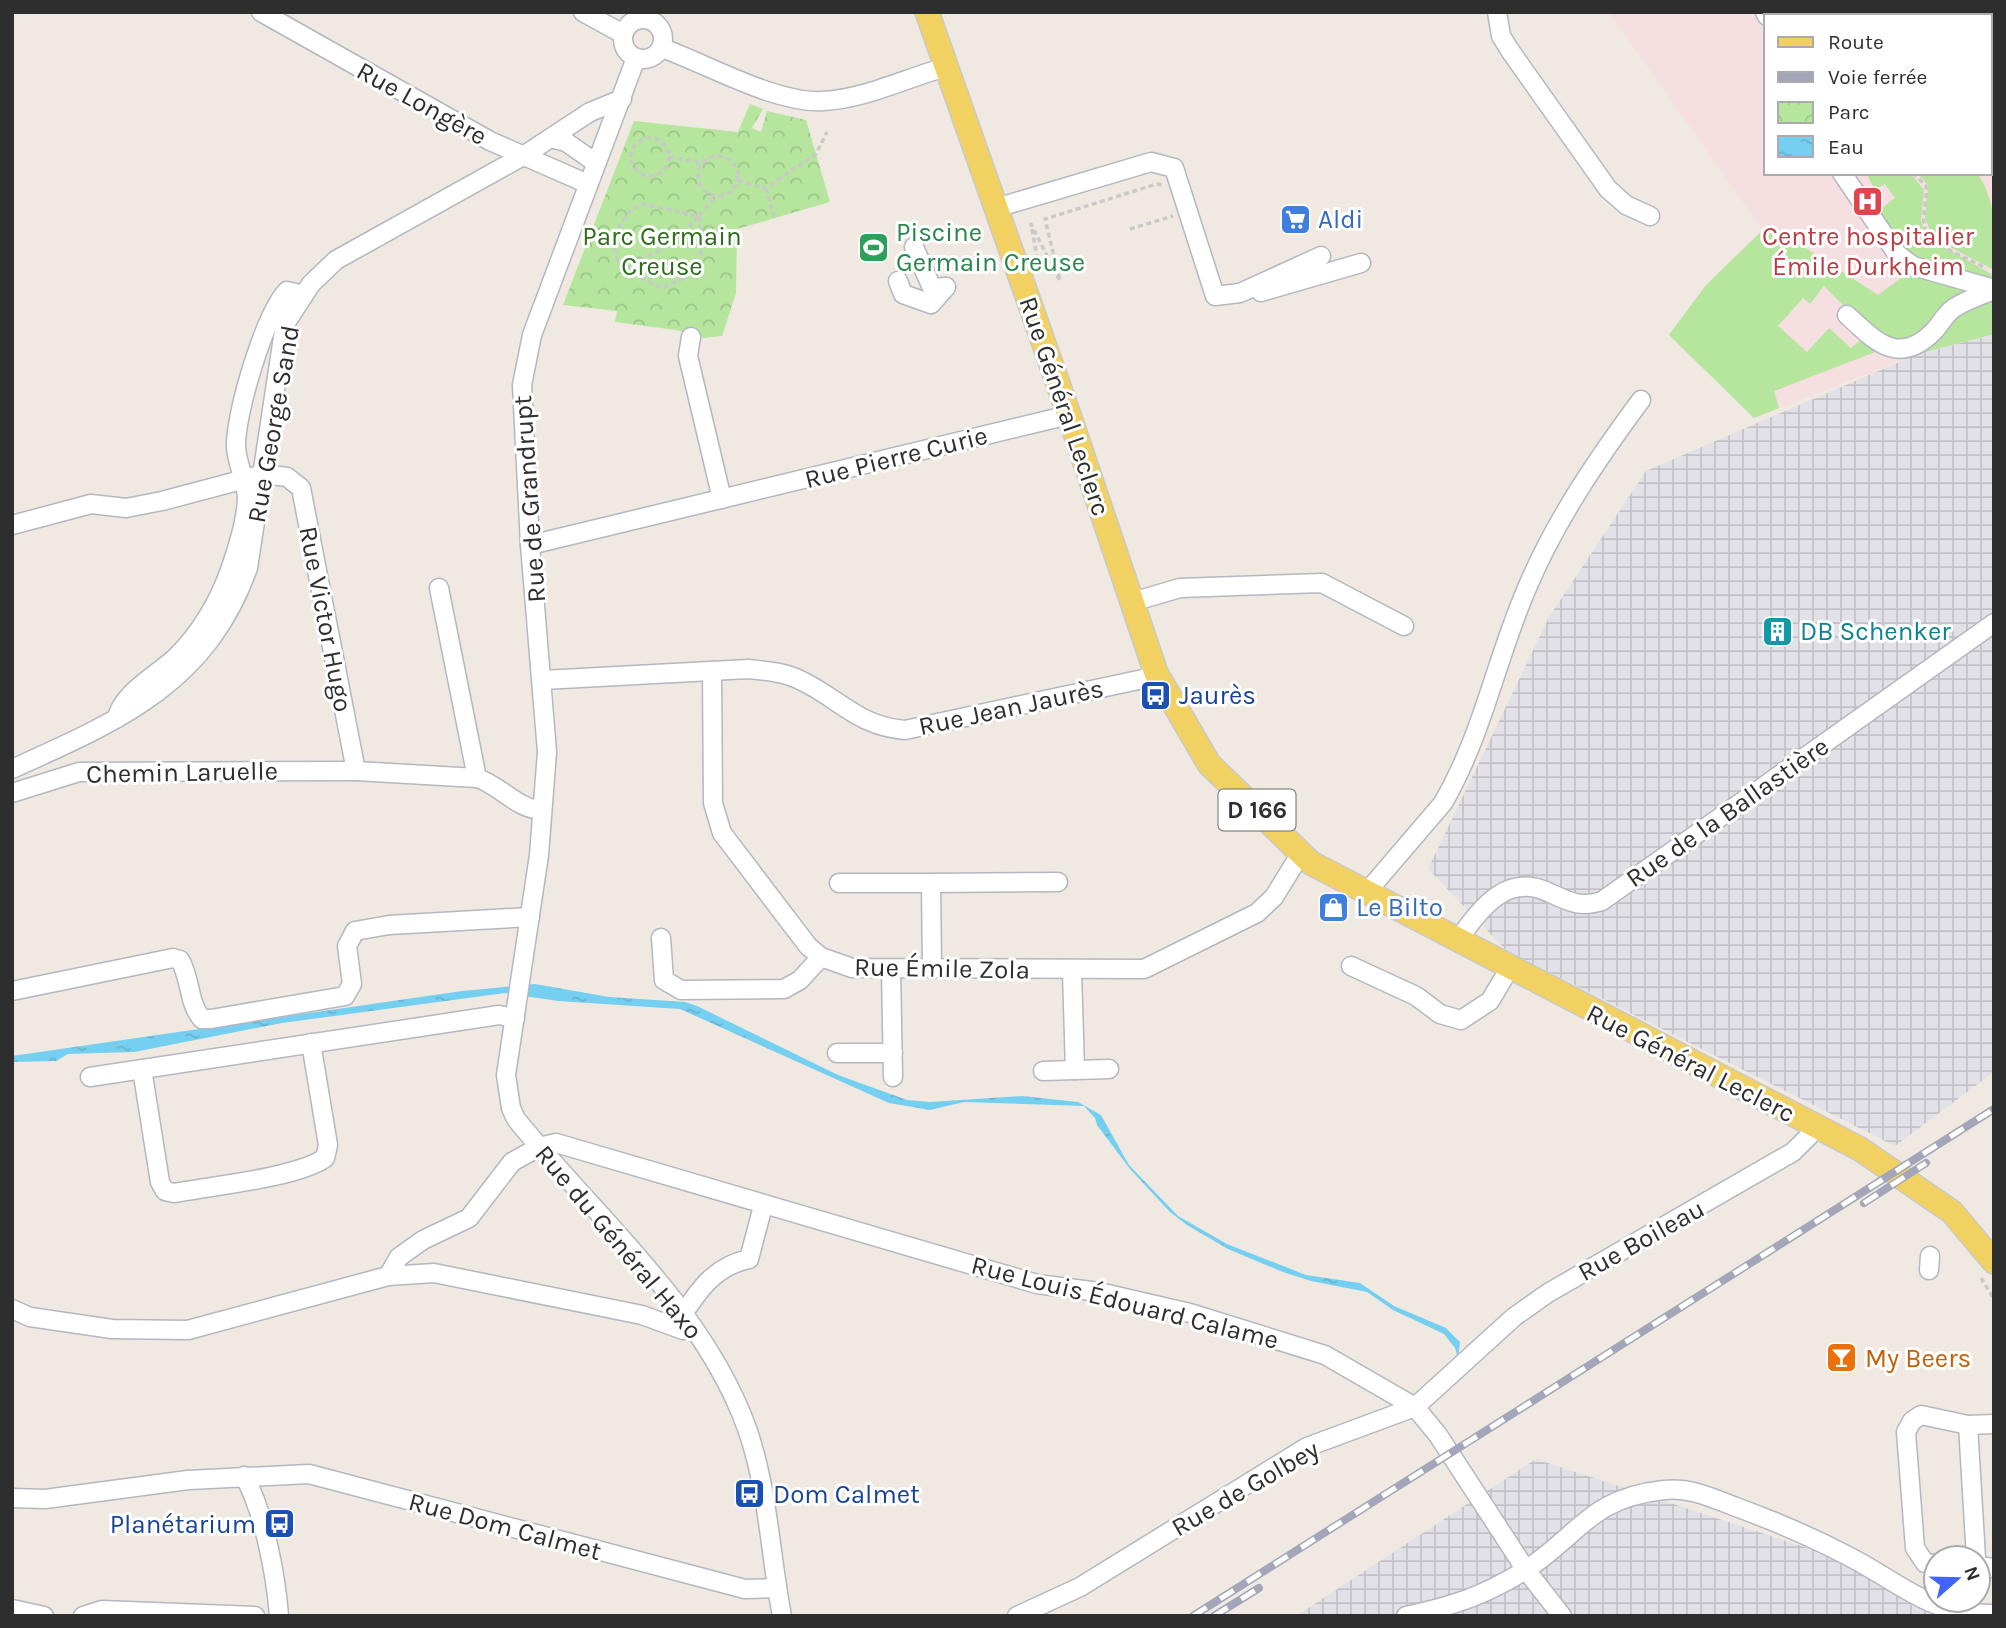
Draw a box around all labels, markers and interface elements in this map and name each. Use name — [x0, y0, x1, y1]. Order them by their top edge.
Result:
legend — [1764, 14, 1992, 175]
text: Route — [1828, 30, 1884, 54]
street label: Rue Longère — [351, 55, 492, 152]
text: Voie ferrée — [1828, 65, 1927, 89]
text: Parc — [1828, 100, 1870, 124]
text: Eau — [1828, 135, 1864, 159]
hospital icon: Centre hospitalier Émile Durkheim — [1851, 184, 1885, 218]
supermarket icon: Aldi — [1278, 202, 1312, 236]
place label: Aldi — [1318, 204, 1363, 235]
place label: Piscine Germain Creuse — [896, 217, 1085, 278]
park label: Parc Germain Creuse — [582, 221, 742, 282]
place label: Centre hospitalier Émile Durkheim — [1762, 221, 1975, 282]
sports icon: Piscine Germain Creuse — [856, 230, 890, 264]
street label: Rue Général Leclerc — [1012, 292, 1117, 520]
street label: Rue George Sand — [241, 323, 306, 525]
street label: Rue de Grandrupt — [507, 394, 552, 604]
street label: Rue Pierre Curie — [802, 420, 991, 495]
street label: Rue Victor Hugo — [292, 524, 359, 715]
building icon: DB Schenker — [1760, 614, 1794, 648]
place label: DB Schenker — [1800, 616, 1951, 647]
street label: Rue Jean Jaurès — [916, 673, 1106, 742]
bus stop icon: Jaurès — [1139, 678, 1173, 712]
place label: Jaurès — [1179, 680, 1256, 711]
street label: Rue de la Ballastière — [1620, 731, 1835, 894]
street label: Chemin Laruelle — [86, 755, 278, 790]
road number: D 166 — [1218, 790, 1296, 830]
shop icon: Le Bilto — [1316, 890, 1350, 924]
place label: Le Bilto — [1356, 892, 1443, 923]
street label: Rue Émile Zola — [854, 950, 1030, 986]
street label: Rue Général Leclerc — [1581, 997, 1800, 1129]
street label: Rue du Général Haxo — [528, 1139, 709, 1346]
street label: Rue Boileau — [1573, 1193, 1710, 1288]
street label: Rue Louis Édouard Calame — [968, 1248, 1282, 1356]
bar icon: My Beers — [1825, 1341, 1859, 1375]
place label: My Beers — [1865, 1343, 1971, 1374]
street label: Rue de Golbey — [1166, 1434, 1325, 1543]
bus stop icon: Dom Calmet — [733, 1477, 767, 1511]
place label: Dom Calmet — [773, 1479, 920, 1510]
street label: Rue Dom Calmet — [405, 1486, 605, 1567]
bus stop icon: Planétarium — [262, 1507, 296, 1541]
place label: Planétarium — [110, 1509, 256, 1540]
north arrow — [1922, 1544, 1992, 1614]
text: N — [1959, 1563, 1985, 1584]

